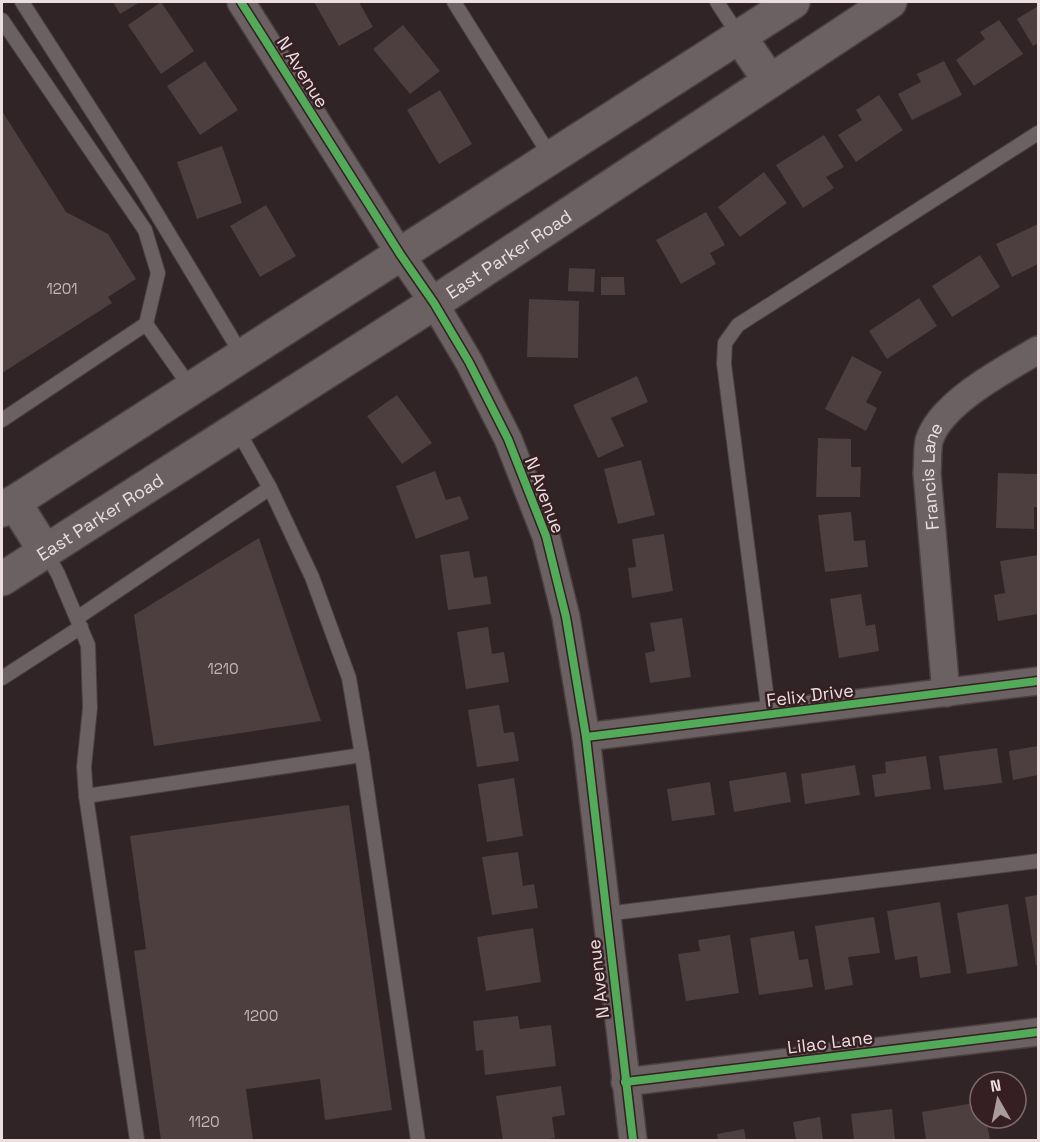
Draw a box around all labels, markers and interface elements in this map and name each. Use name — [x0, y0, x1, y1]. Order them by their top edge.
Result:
street label: N Avenue — [272, 32, 334, 112]
street label: East Parker Road — [441, 204, 576, 304]
house number: 1201 — [46, 279, 78, 298]
street label: Francis Lane — [915, 418, 947, 531]
street label: N Avenue — [520, 454, 570, 536]
street label: East Parker Road — [32, 468, 167, 566]
house number: 1210 — [207, 659, 239, 678]
street label: Felix Drive — [765, 678, 855, 712]
street label: N Avenue — [582, 938, 614, 1020]
house number: 1200 — [244, 1006, 278, 1025]
street label: Lilac Lane — [786, 1025, 874, 1059]
north arrow — [968, 1070, 1028, 1130]
text: N — [989, 1074, 1003, 1097]
house number: 1120 — [188, 1112, 220, 1131]

